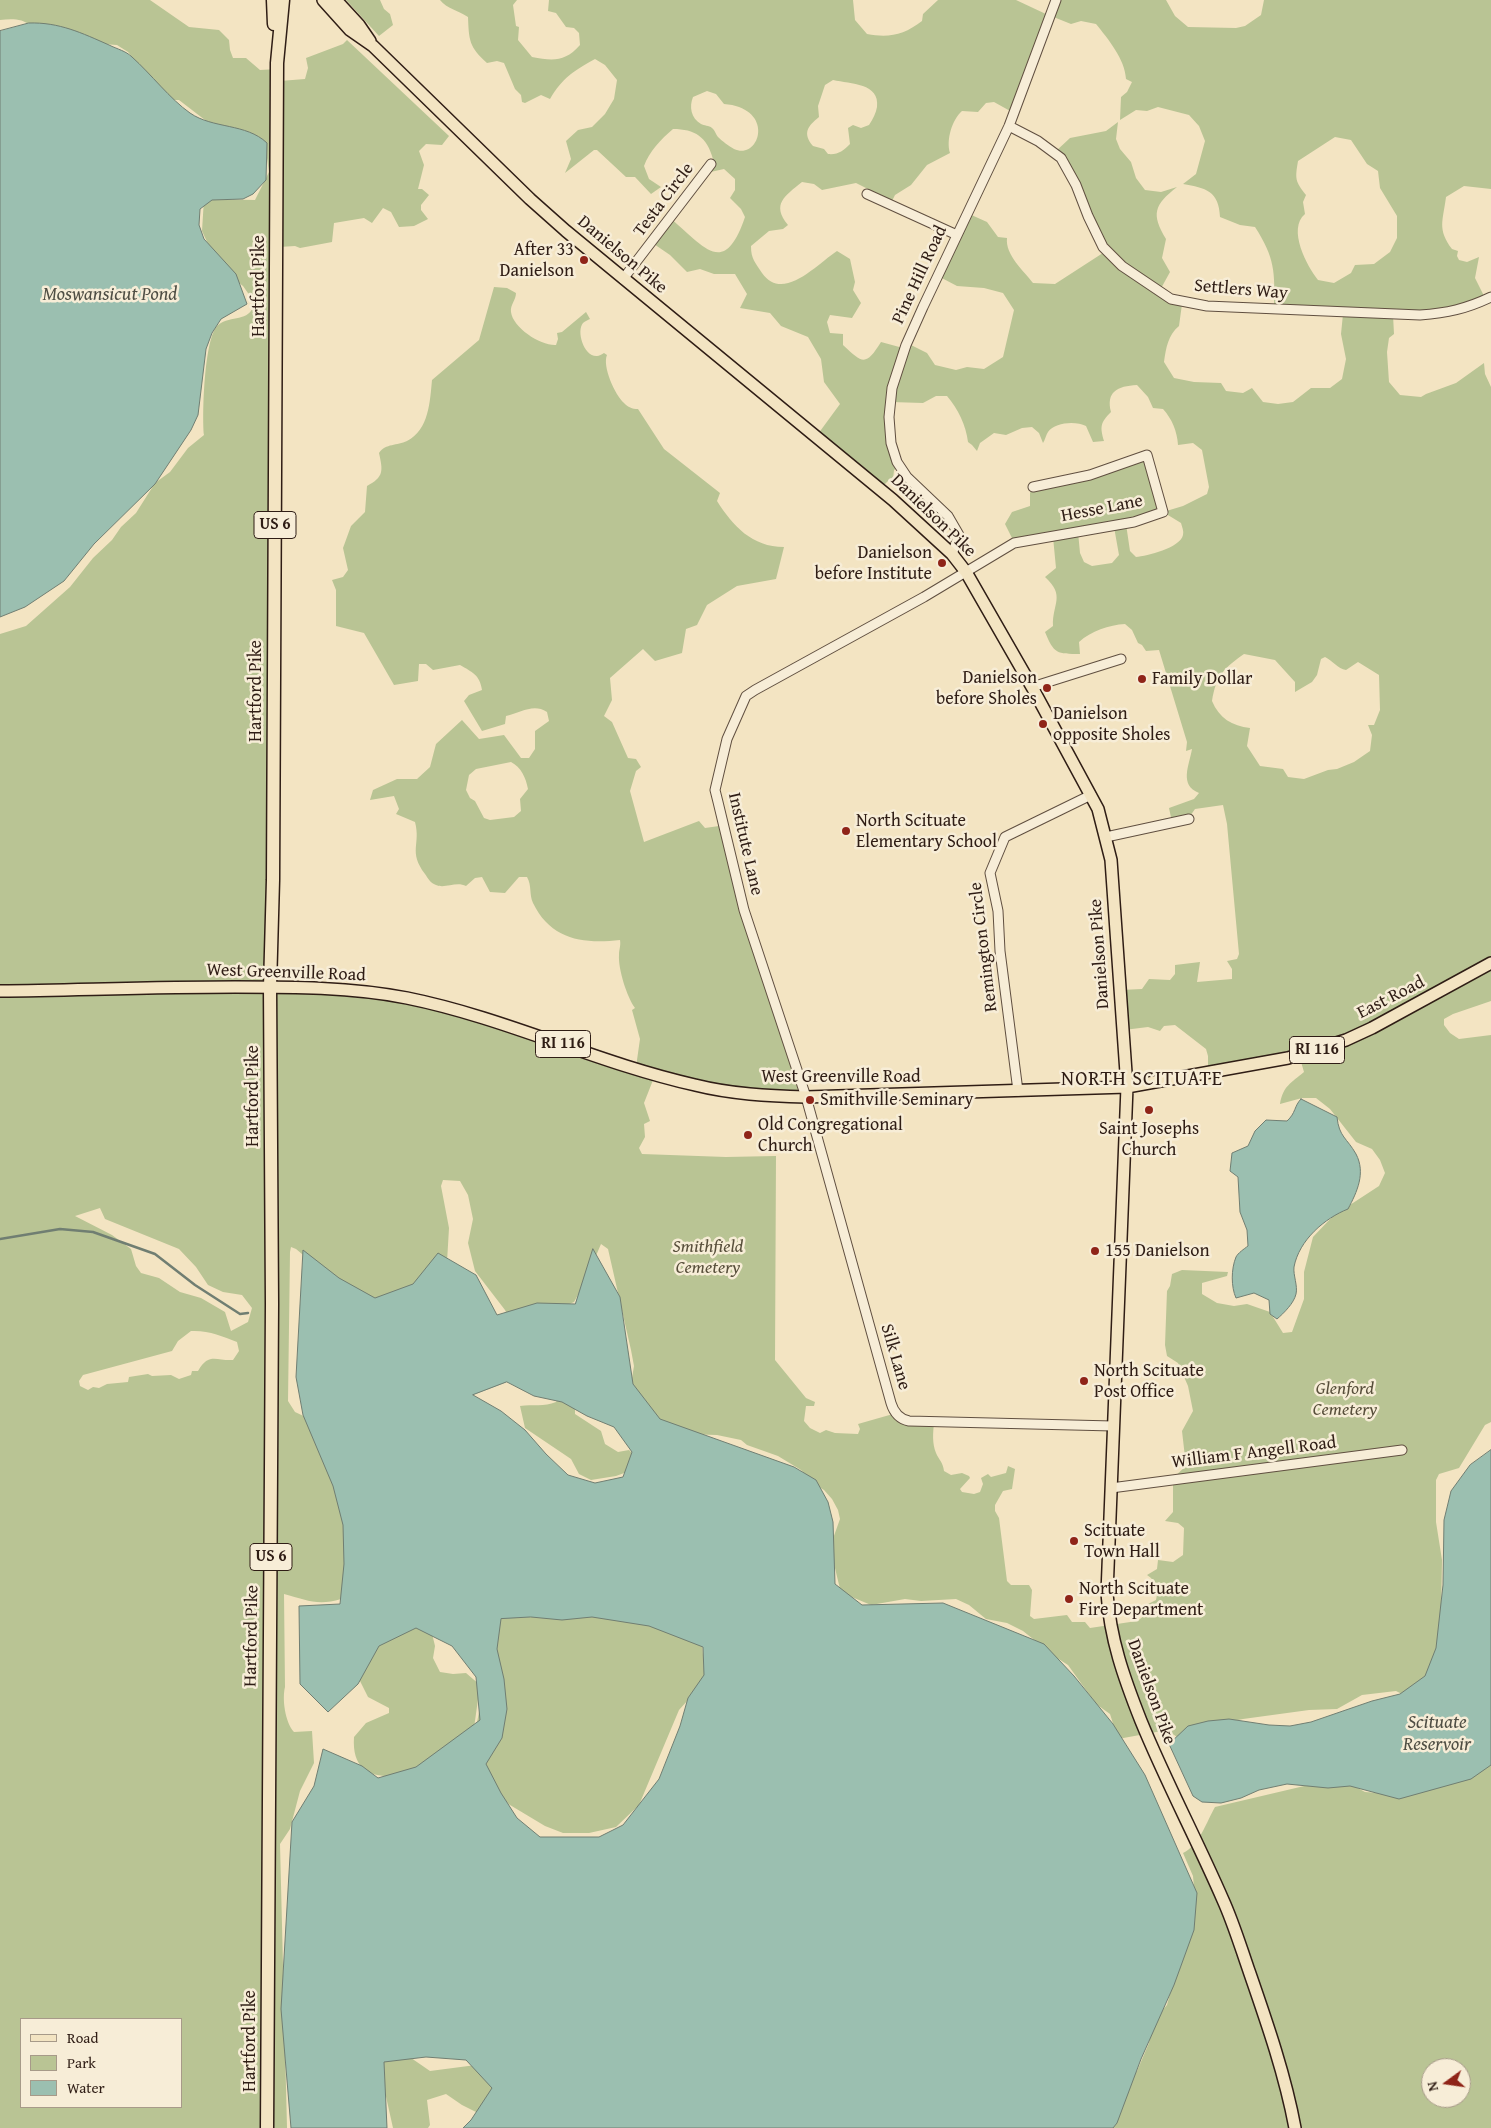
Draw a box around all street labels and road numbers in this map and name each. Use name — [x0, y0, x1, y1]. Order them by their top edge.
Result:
street label: Testa Circle — [629, 159, 699, 241]
street label: Danielson Pike — [573, 211, 671, 299]
street label: Pine Hill Road — [888, 222, 952, 328]
street label: Hartford Pike — [248, 235, 270, 337]
street label: Settlers Way — [1193, 275, 1289, 305]
street label: Danielson Pike — [886, 470, 980, 562]
street label: Hesse Lane — [1059, 490, 1145, 528]
road number: US 6 — [254, 512, 296, 538]
street label: Hartford Pike — [245, 640, 267, 742]
street label: Institute Lane — [723, 790, 767, 898]
street label: Remington Circle — [965, 881, 1003, 1013]
street label: Danielson Pike — [1085, 898, 1115, 1010]
street label: West Greenville Road — [206, 959, 366, 987]
street label: East Road — [1354, 972, 1428, 1024]
road number: RI 116 — [536, 1030, 590, 1058]
road number: RI 116 — [1290, 1036, 1344, 1064]
street label: Hartford Pike — [242, 1045, 264, 1147]
street label: West Greenville Road — [761, 1066, 921, 1088]
street label: Silk Lane — [875, 1321, 915, 1393]
street label: William F Angell Road — [1171, 1432, 1337, 1474]
road number: US 6 — [250, 1544, 292, 1570]
street label: Hartford Pike — [240, 1585, 264, 1687]
street label: Danielson Pike — [1122, 1636, 1180, 1748]
street label: Hartford Pike — [239, 1990, 261, 2092]

